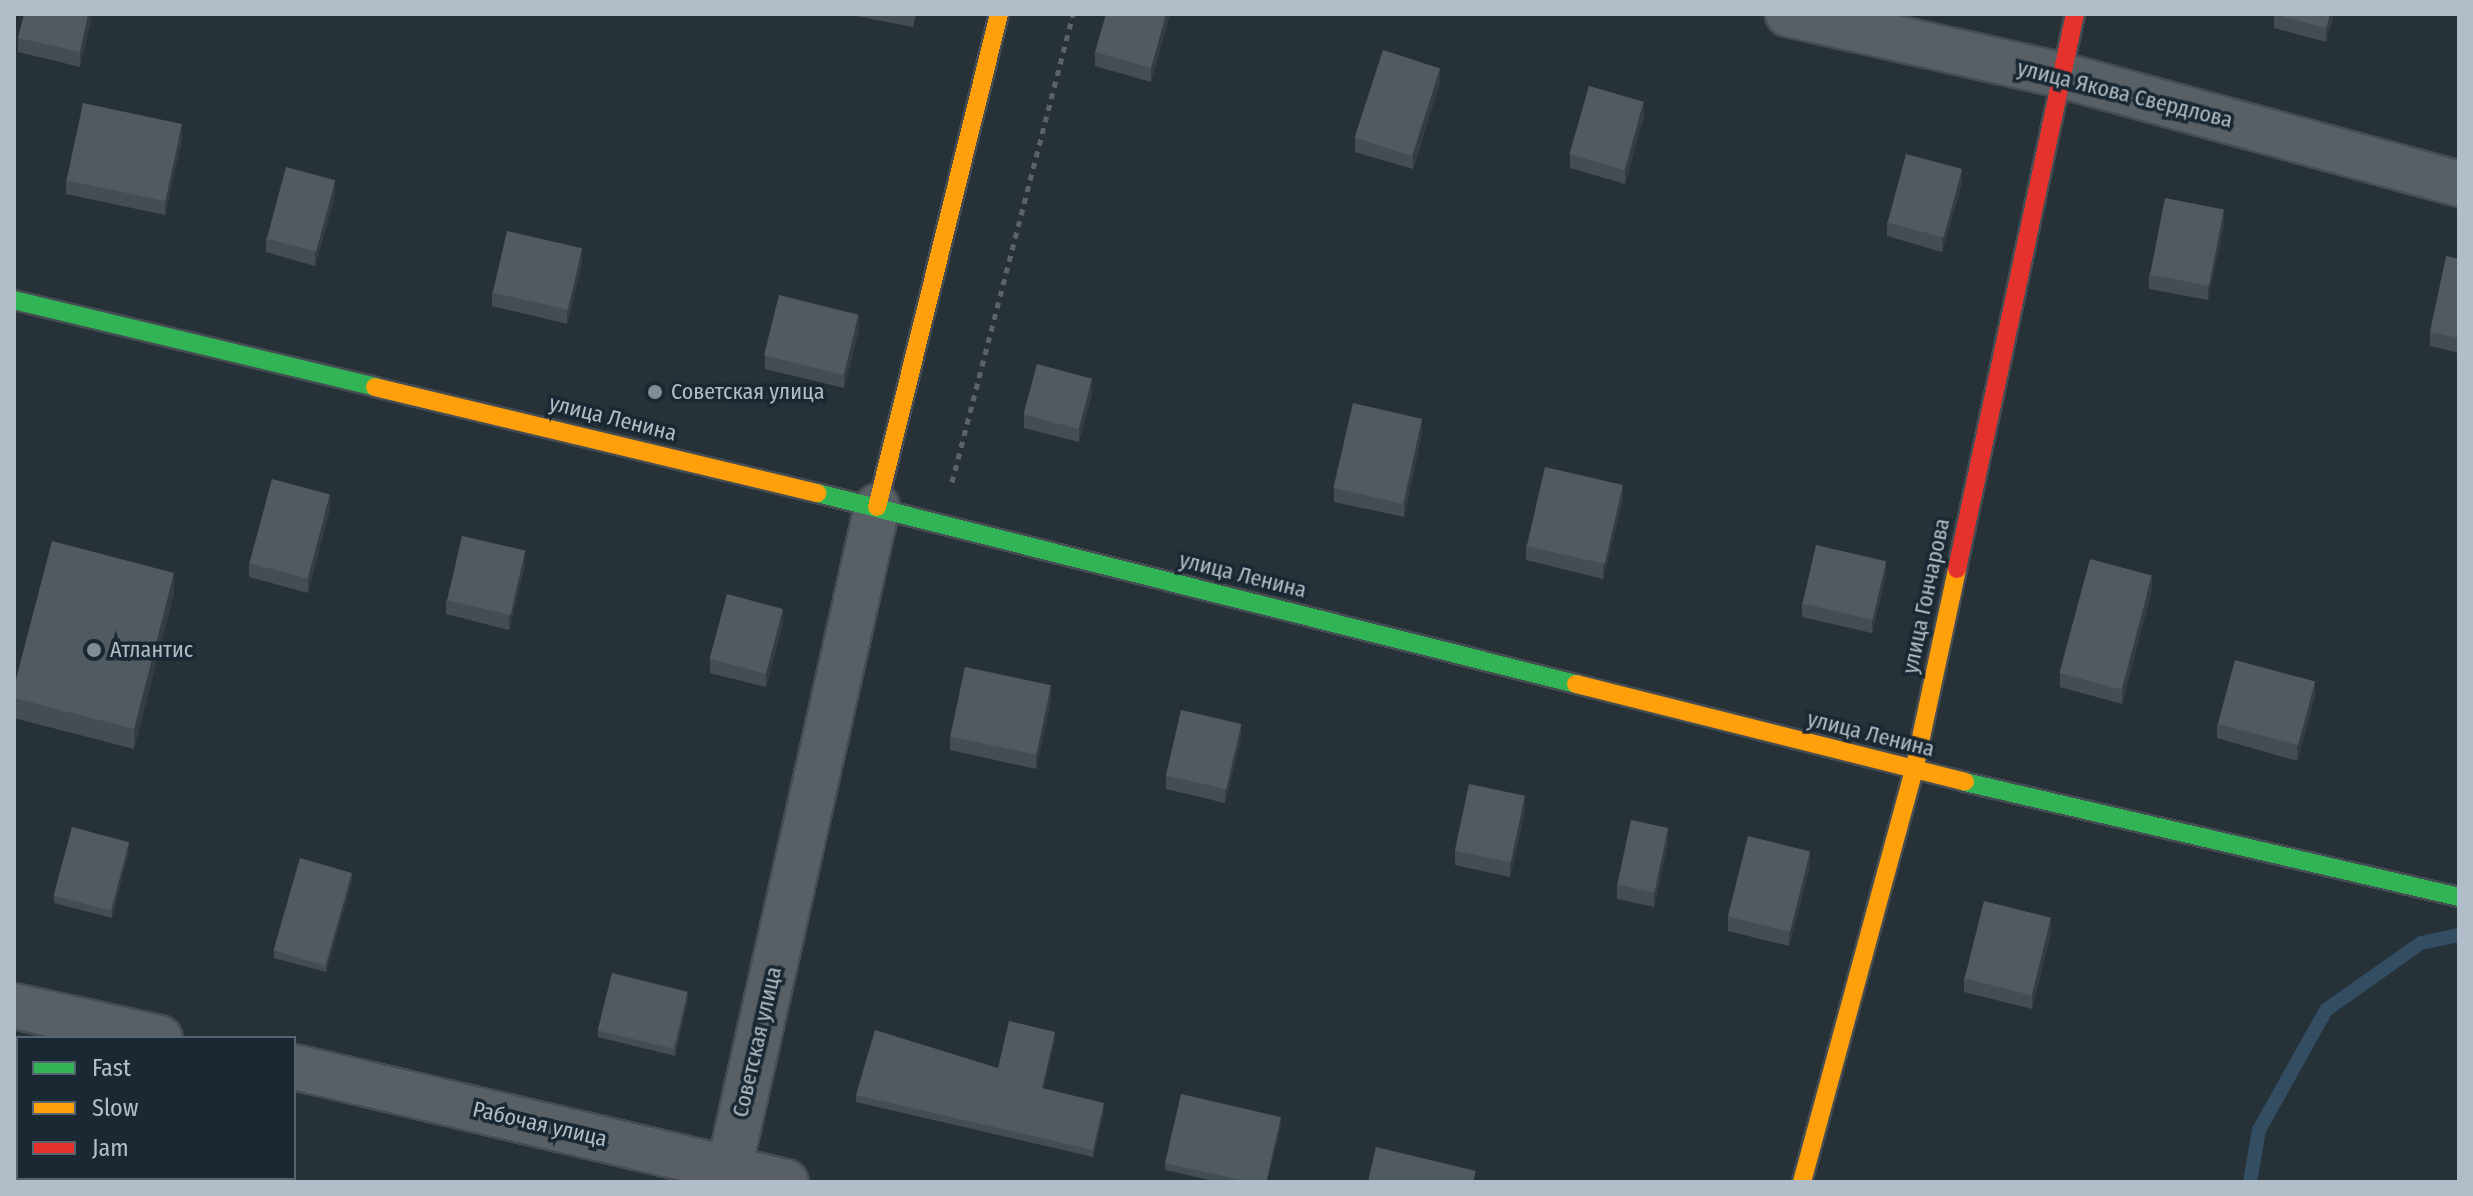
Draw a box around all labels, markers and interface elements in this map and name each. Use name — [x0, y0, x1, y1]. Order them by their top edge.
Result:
street label: улица Якова Свердлова — [2015, 54, 2235, 134]
place label: Советская улица — [671, 379, 824, 405]
marker: Советская улица — [646, 383, 664, 401]
street label: улица Ленина — [547, 389, 679, 447]
street label: улица Гончарова — [1897, 516, 1955, 676]
street label: улица Ленина — [1177, 546, 1309, 604]
place label: Атлантис — [110, 637, 193, 663]
marker: Атлантис — [85, 641, 103, 659]
street label: улица Ленина — [1805, 705, 1937, 763]
street label: Советская улица — [727, 964, 787, 1120]
legend — [16, 1036, 296, 1180]
text: Fast — [92, 1054, 131, 1082]
text: Slow — [92, 1094, 138, 1122]
street label: Рабочая улица — [470, 1096, 610, 1152]
text: Jam — [92, 1134, 129, 1162]

